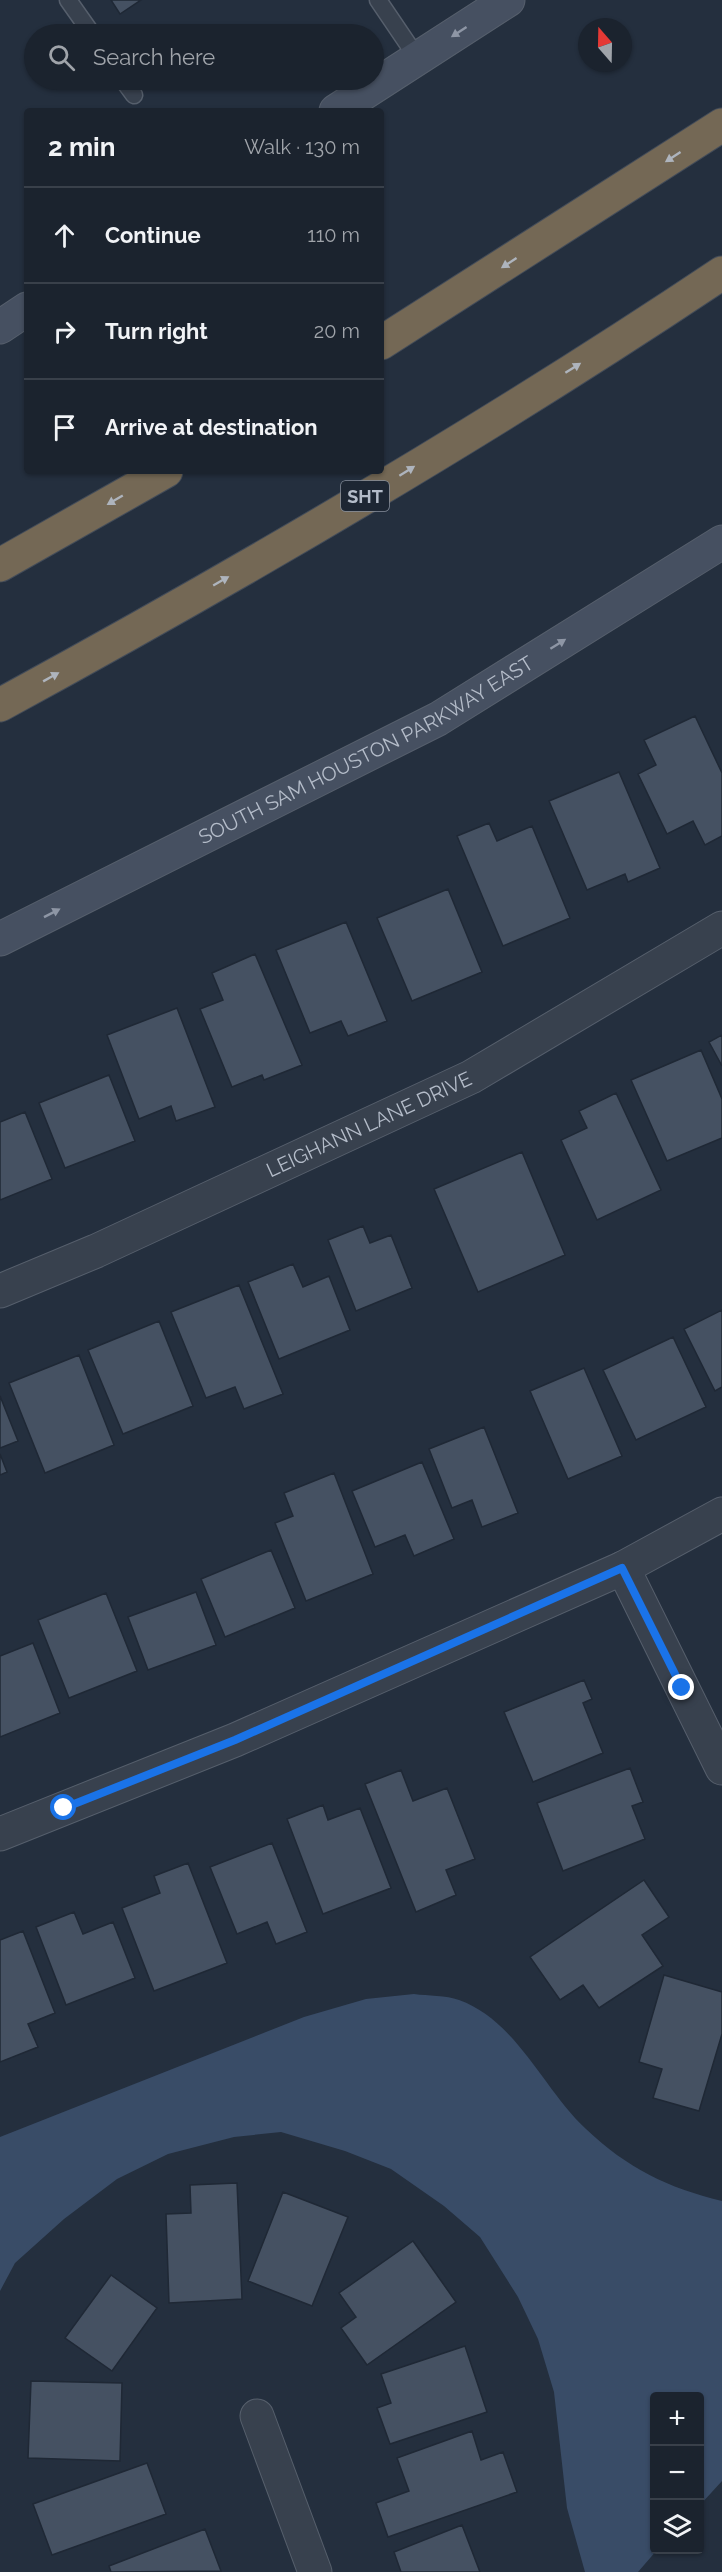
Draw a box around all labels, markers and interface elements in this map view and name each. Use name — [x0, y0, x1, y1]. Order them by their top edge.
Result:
north arrow — [578, 18, 632, 72]
search box — [24, 24, 384, 90]
one-way arrow — [451, 26, 467, 37]
icon: search — [45, 41, 78, 74]
text: Search here — [93, 44, 215, 70]
text: 2 min — [48, 132, 115, 162]
text: Walk · 130 m — [244, 135, 360, 159]
one-way arrow — [665, 151, 681, 162]
icon: ahead — [48, 219, 81, 252]
text: Continue — [105, 222, 201, 248]
text: 110 m — [307, 223, 360, 247]
one-way arrow — [502, 257, 518, 269]
icon: right — [48, 315, 81, 348]
text: Turn right — [105, 318, 208, 344]
text: 20 m — [314, 319, 360, 343]
one-way arrow — [564, 363, 581, 374]
icon: arrive — [48, 411, 81, 444]
text: Arrive at destination — [105, 414, 318, 440]
one-way arrow — [399, 466, 415, 477]
road number: SHT — [341, 481, 389, 511]
one-way arrow — [107, 495, 124, 505]
one-way arrow — [213, 575, 229, 586]
one-way arrow — [550, 639, 566, 650]
street label: SOUTH SAM HOUSTON PARKWAY EAST — [194, 651, 538, 849]
one-way arrow — [43, 672, 60, 682]
one-way arrow — [44, 908, 61, 917]
street label: LEIGHANN LANE DRIVE — [263, 1066, 475, 1182]
route end — [668, 1674, 694, 1700]
route start — [50, 1794, 76, 1820]
map controls — [650, 2392, 704, 2554]
button: + — [650, 2392, 704, 2446]
button: − — [650, 2446, 704, 2500]
button: layers — [650, 2500, 704, 2554]

